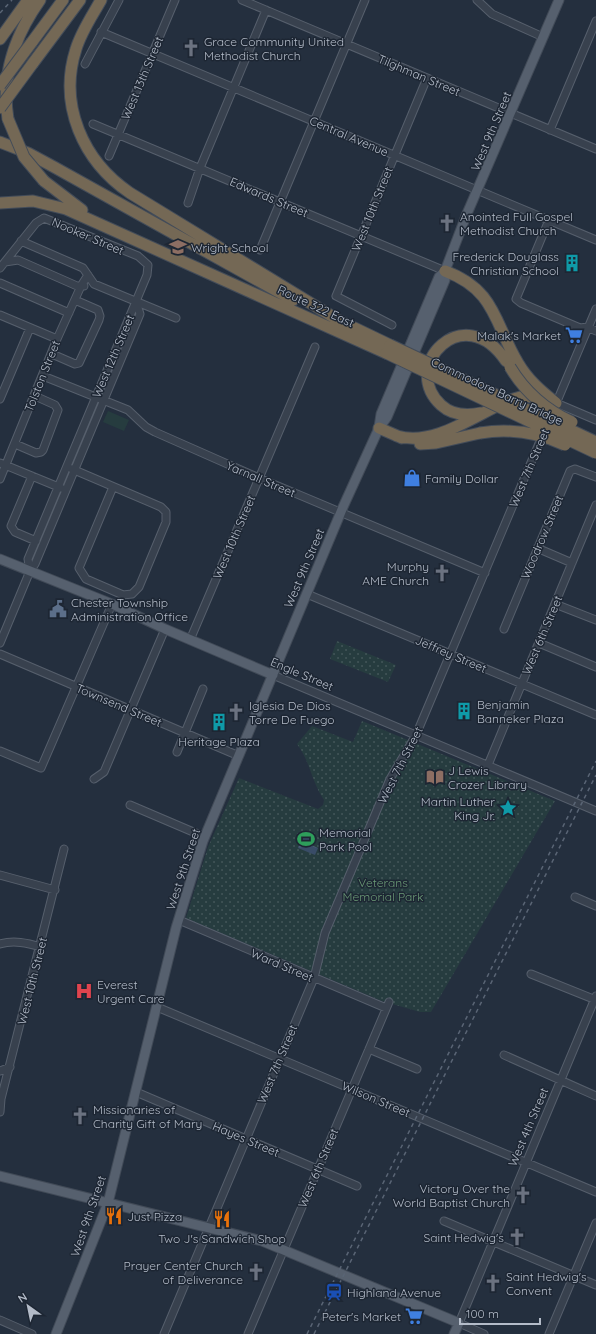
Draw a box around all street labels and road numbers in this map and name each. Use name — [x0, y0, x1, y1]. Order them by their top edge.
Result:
street label: West 13th Street — [118, 34, 166, 122]
street label: Tilghman Street — [376, 51, 462, 99]
street label: West 9th Street — [468, 89, 514, 173]
street label: Central Avenue — [307, 113, 391, 159]
street label: West 10th Street — [348, 165, 396, 253]
street label: Edwards Street — [228, 174, 310, 220]
street label: Nooker Street — [50, 214, 126, 258]
street label: Route 322 East — [275, 282, 357, 330]
street label: West 12th Street — [89, 312, 137, 400]
street label: Tolston Street — [21, 338, 63, 414]
street label: Commodore Barry Bridge — [429, 354, 566, 428]
street label: West 7th Street — [506, 426, 552, 510]
street label: Yarnall Street — [224, 458, 298, 500]
street label: West 10th Street — [210, 493, 258, 581]
street label: Woodrow Street — [518, 493, 566, 581]
street label: West 9th Street — [281, 526, 327, 610]
street label: West 6th Street — [519, 593, 565, 677]
street label: Jeffrey Street — [413, 632, 489, 676]
street label: Engle Street — [268, 654, 336, 694]
street label: Townsend Street — [74, 680, 164, 730]
street label: West 7th Street — [374, 724, 426, 806]
street label: West 9th Street — [163, 826, 203, 912]
street label: West 10th Street — [14, 936, 50, 1026]
street label: Ward Street — [248, 945, 316, 985]
street label: West 7th Street — [254, 1022, 300, 1106]
street label: Wilson Street — [340, 1078, 412, 1120]
street label: West 4th Street — [505, 1085, 551, 1169]
street label: Hayes Street — [210, 1118, 282, 1160]
street label: West 6th Street — [295, 1126, 341, 1210]
street label: West 9th Street — [67, 1173, 109, 1259]

